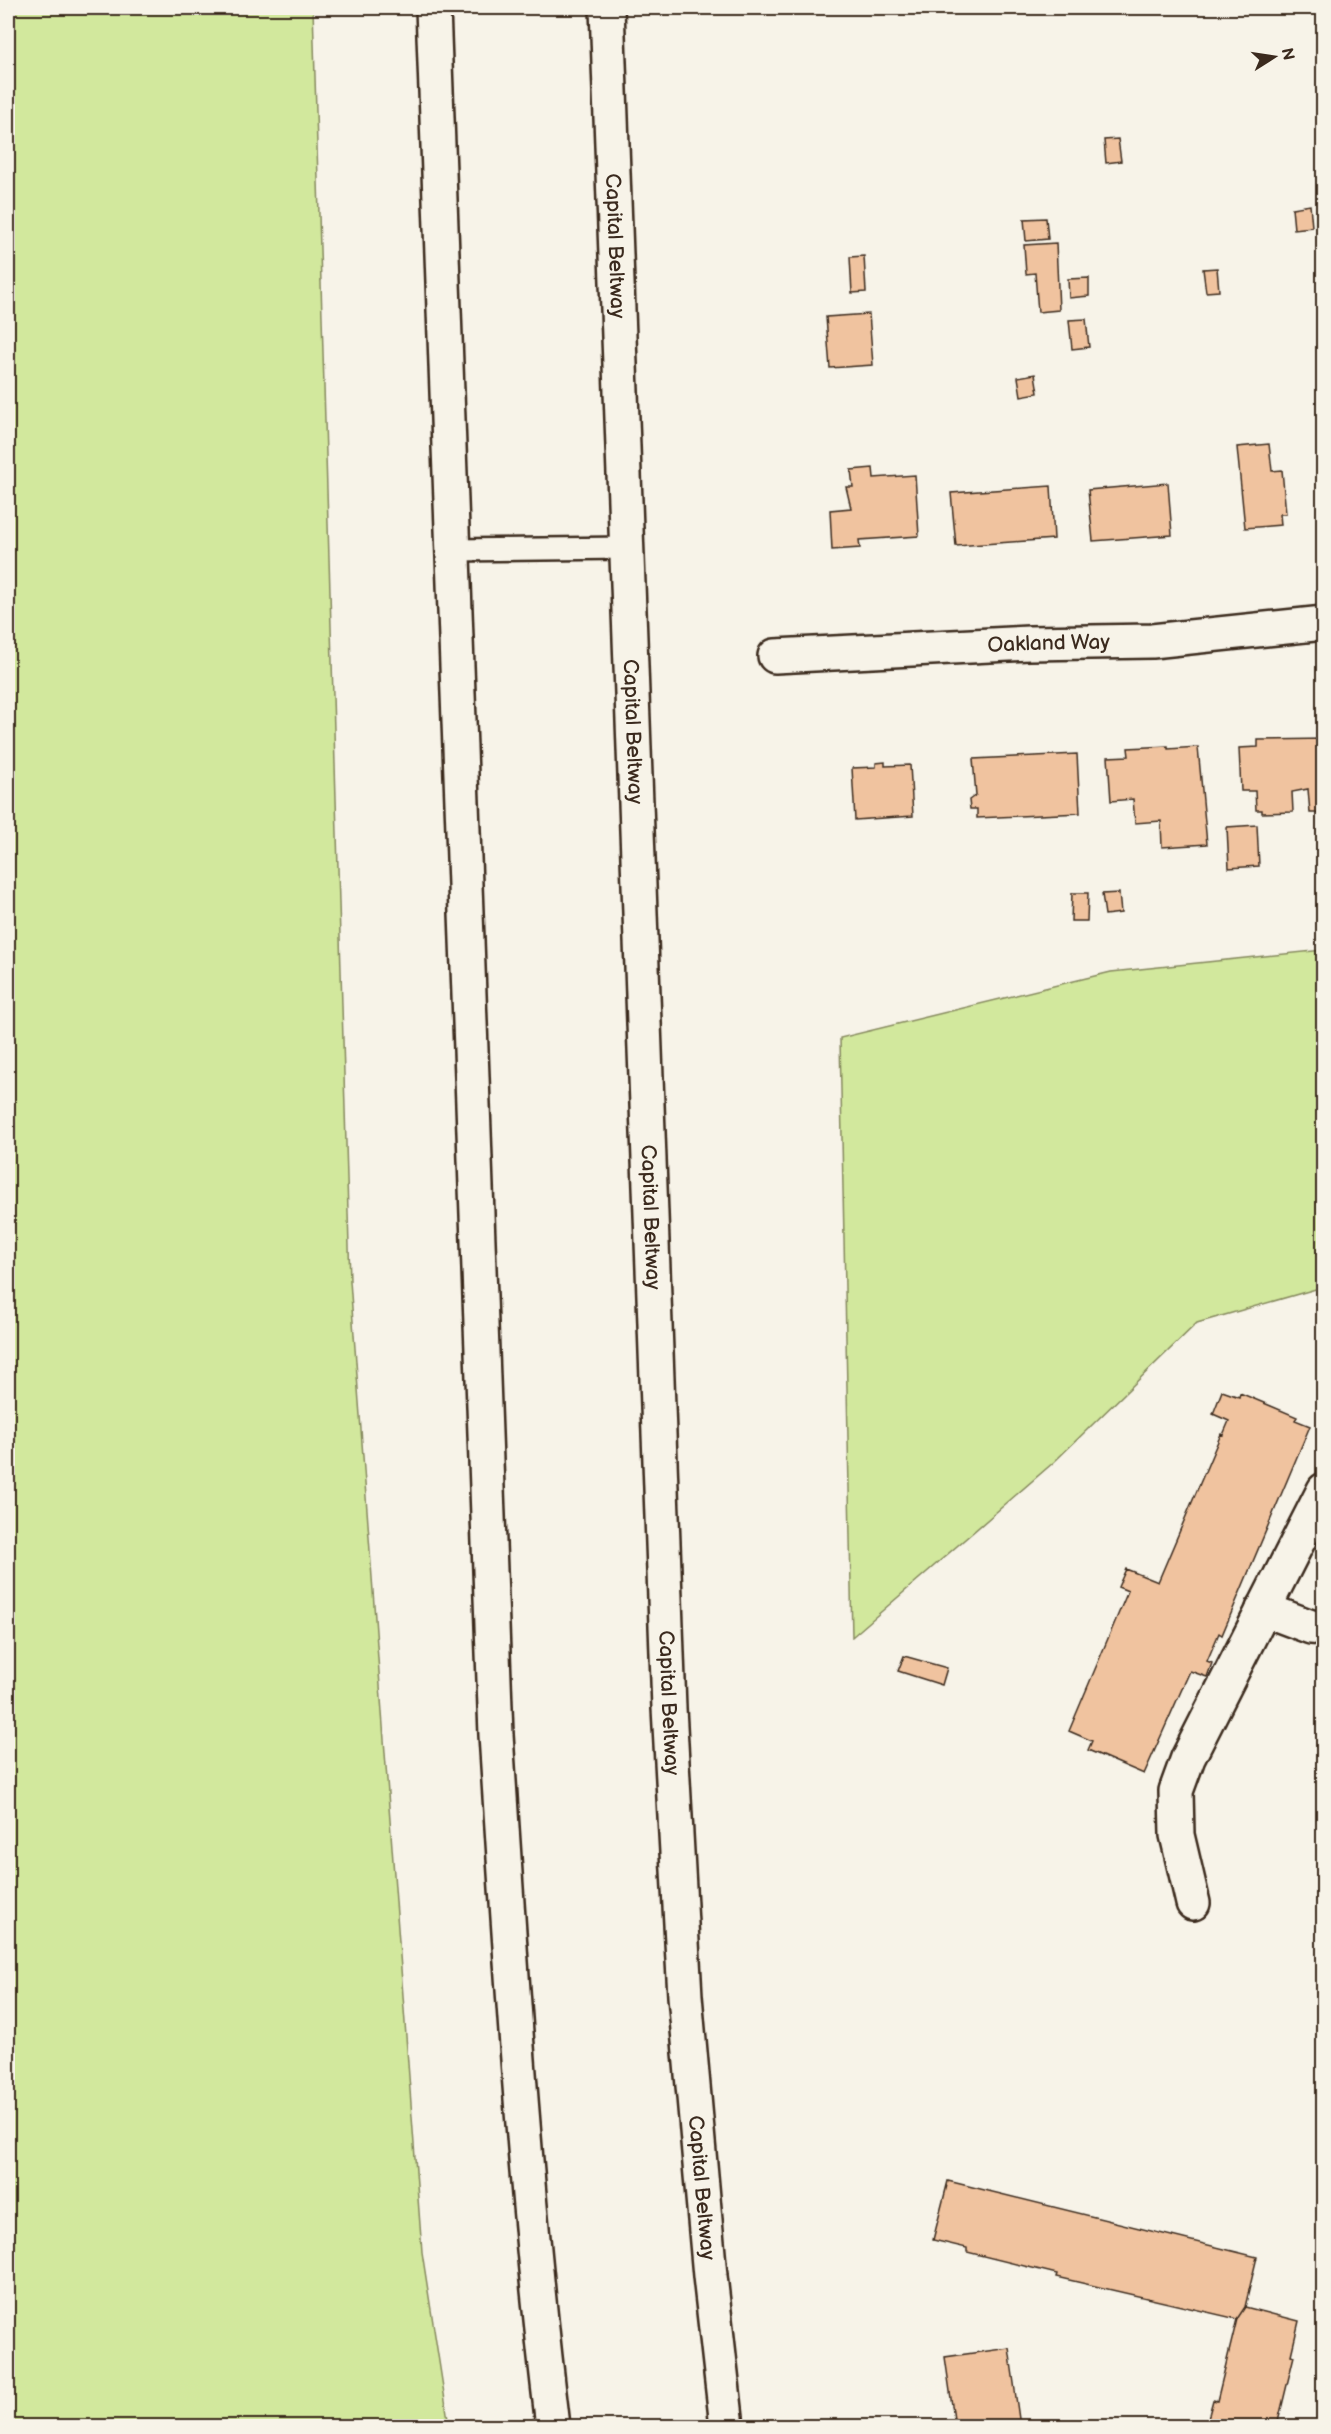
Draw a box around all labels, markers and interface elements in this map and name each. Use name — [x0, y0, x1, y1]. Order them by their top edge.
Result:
north arrow — [1244, 27, 1304, 87]
text: N — [1277, 46, 1298, 62]
street label: Capital Beltway — [601, 173, 631, 319]
street label: Oakland Way — [987, 629, 1111, 658]
street label: Capital Beltway — [618, 658, 649, 805]
street label: Capital Beltway — [636, 1144, 666, 1291]
street label: Capital Beltway — [654, 1630, 685, 1777]
street label: Capital Beltway — [683, 2114, 721, 2262]

